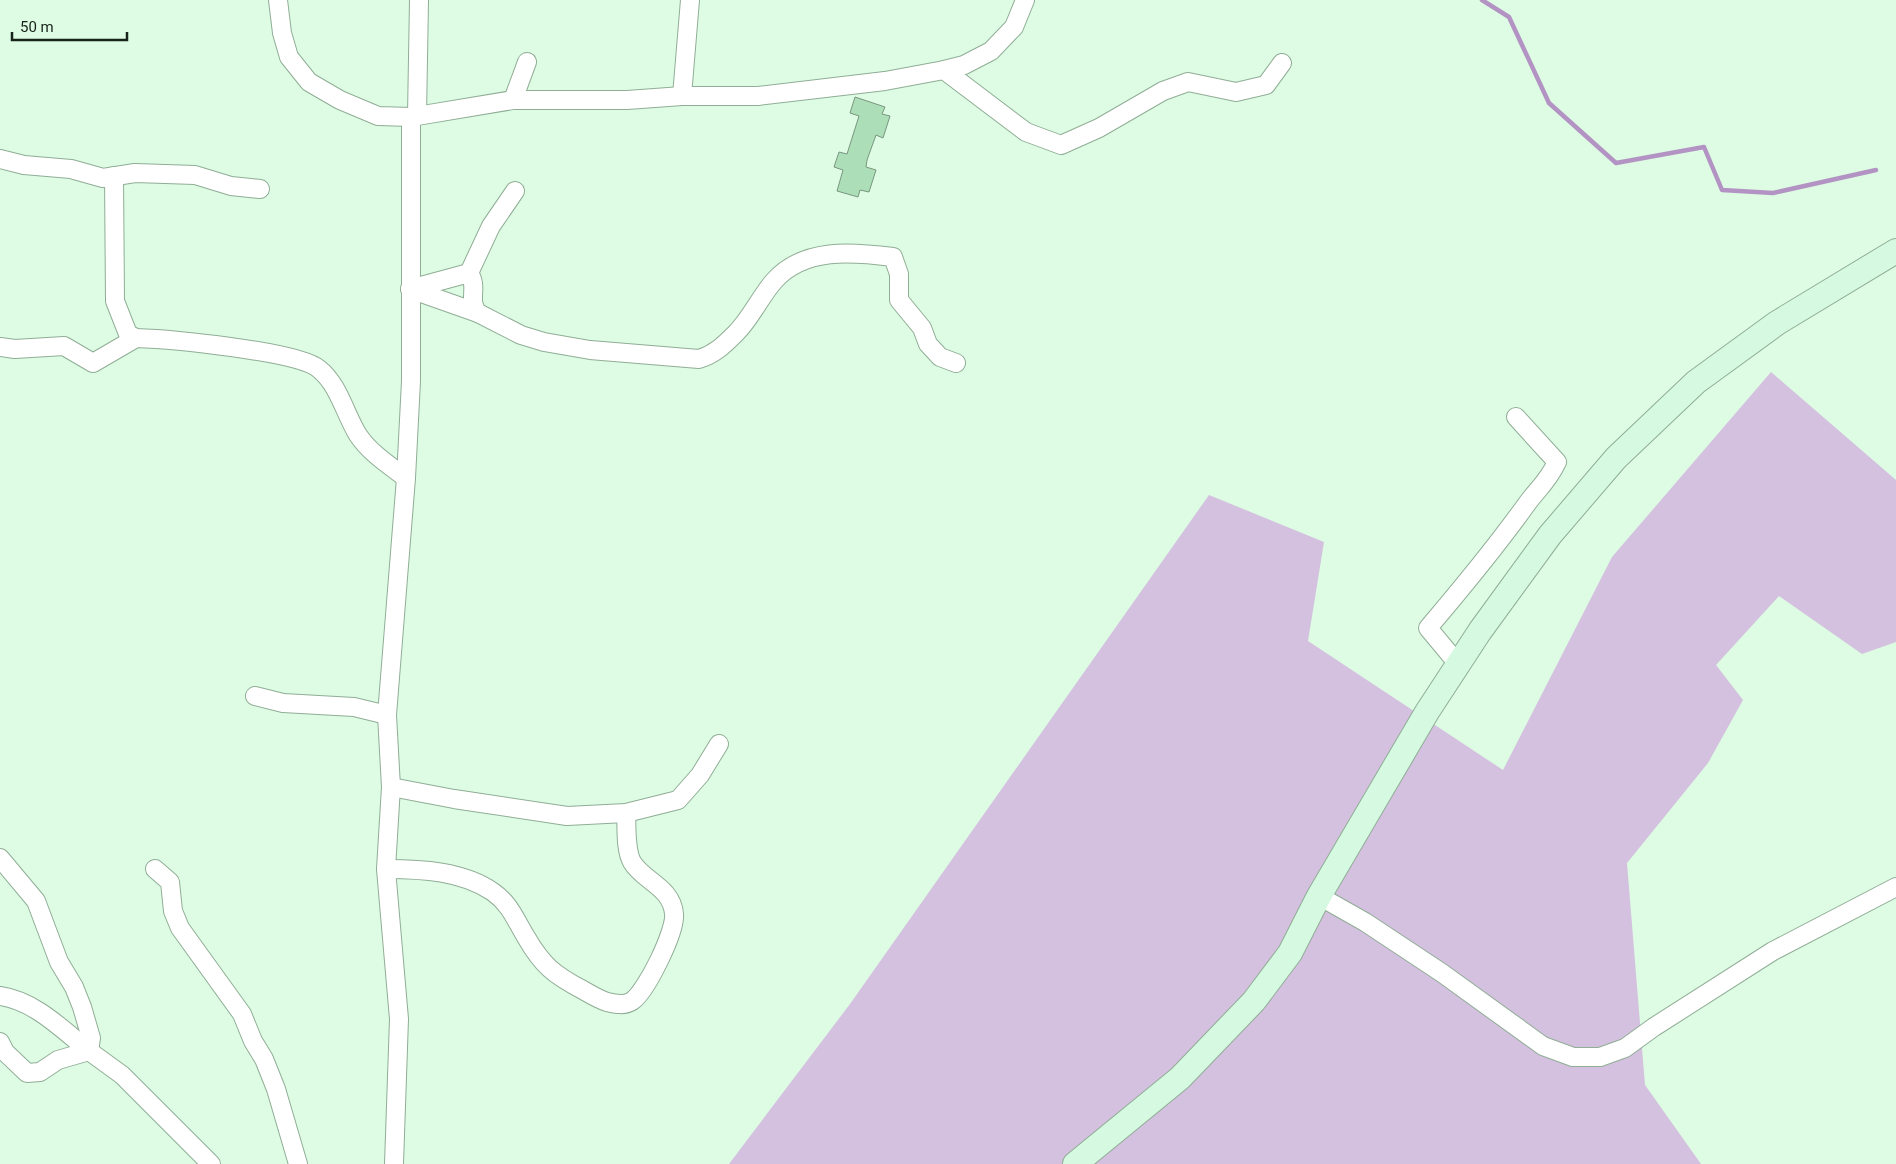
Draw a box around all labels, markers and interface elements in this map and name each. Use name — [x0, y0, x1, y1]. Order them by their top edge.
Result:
scale bar — [12, 10, 128, 42]
text: 50 m — [20, 18, 54, 36]

